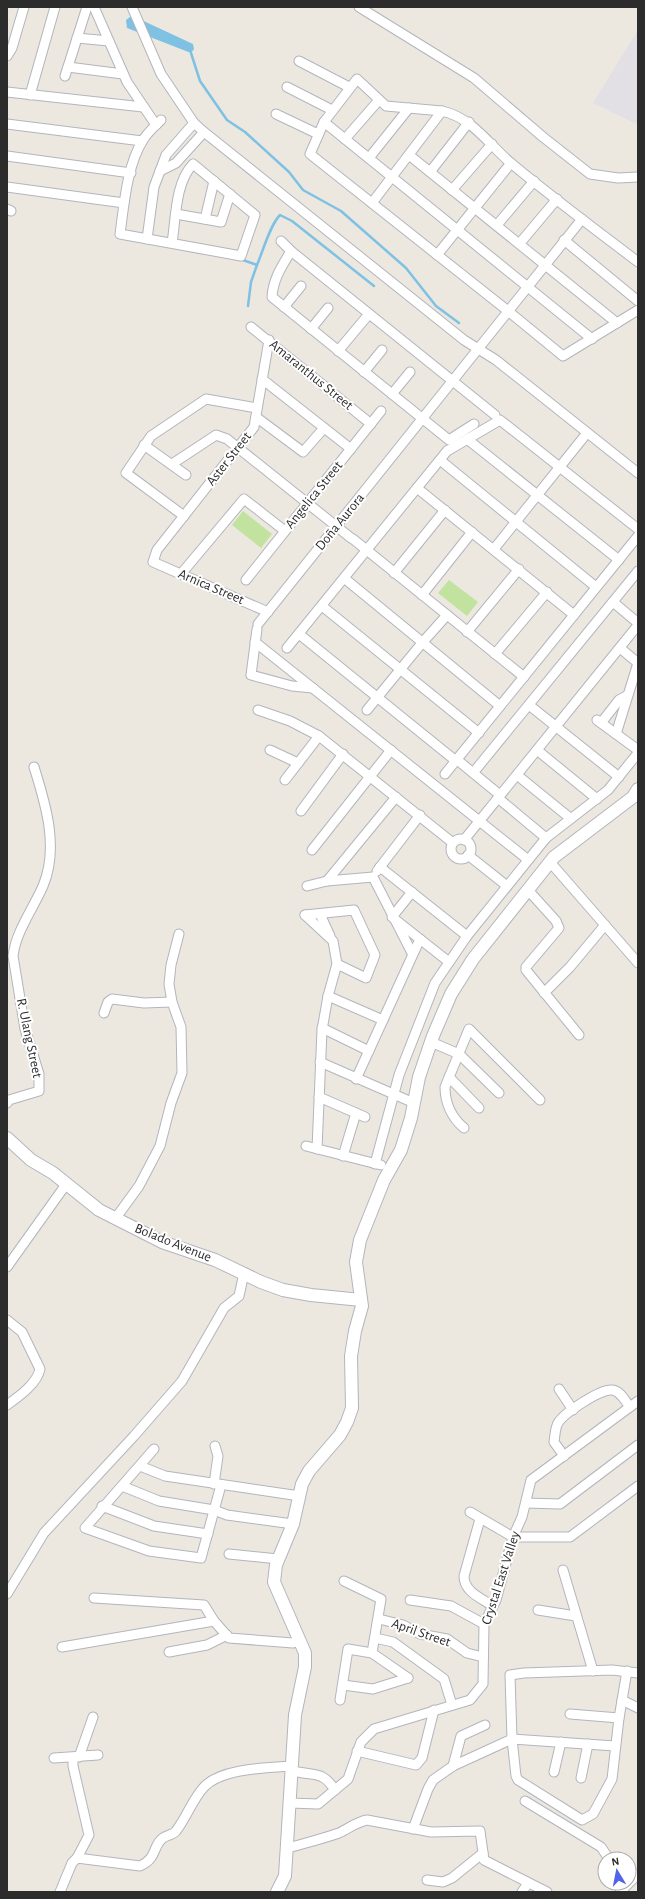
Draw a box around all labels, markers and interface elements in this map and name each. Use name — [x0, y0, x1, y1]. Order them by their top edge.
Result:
street label: Amaranthus Street — [267, 337, 356, 413]
street label: Aster Street — [204, 429, 254, 488]
street label: Angelica Street — [283, 458, 346, 531]
street label: Doña Aurora — [313, 490, 367, 553]
street label: Arnica Street — [176, 567, 246, 607]
street label: R. Ulang Street — [14, 997, 44, 1080]
street label: Bolado Avenue — [133, 1221, 213, 1265]
street label: Crystal East Valley — [479, 1530, 523, 1626]
street label: April Street — [390, 1616, 453, 1650]
north arrow — [597, 1851, 637, 1891]
text: N — [611, 1856, 620, 1868]

